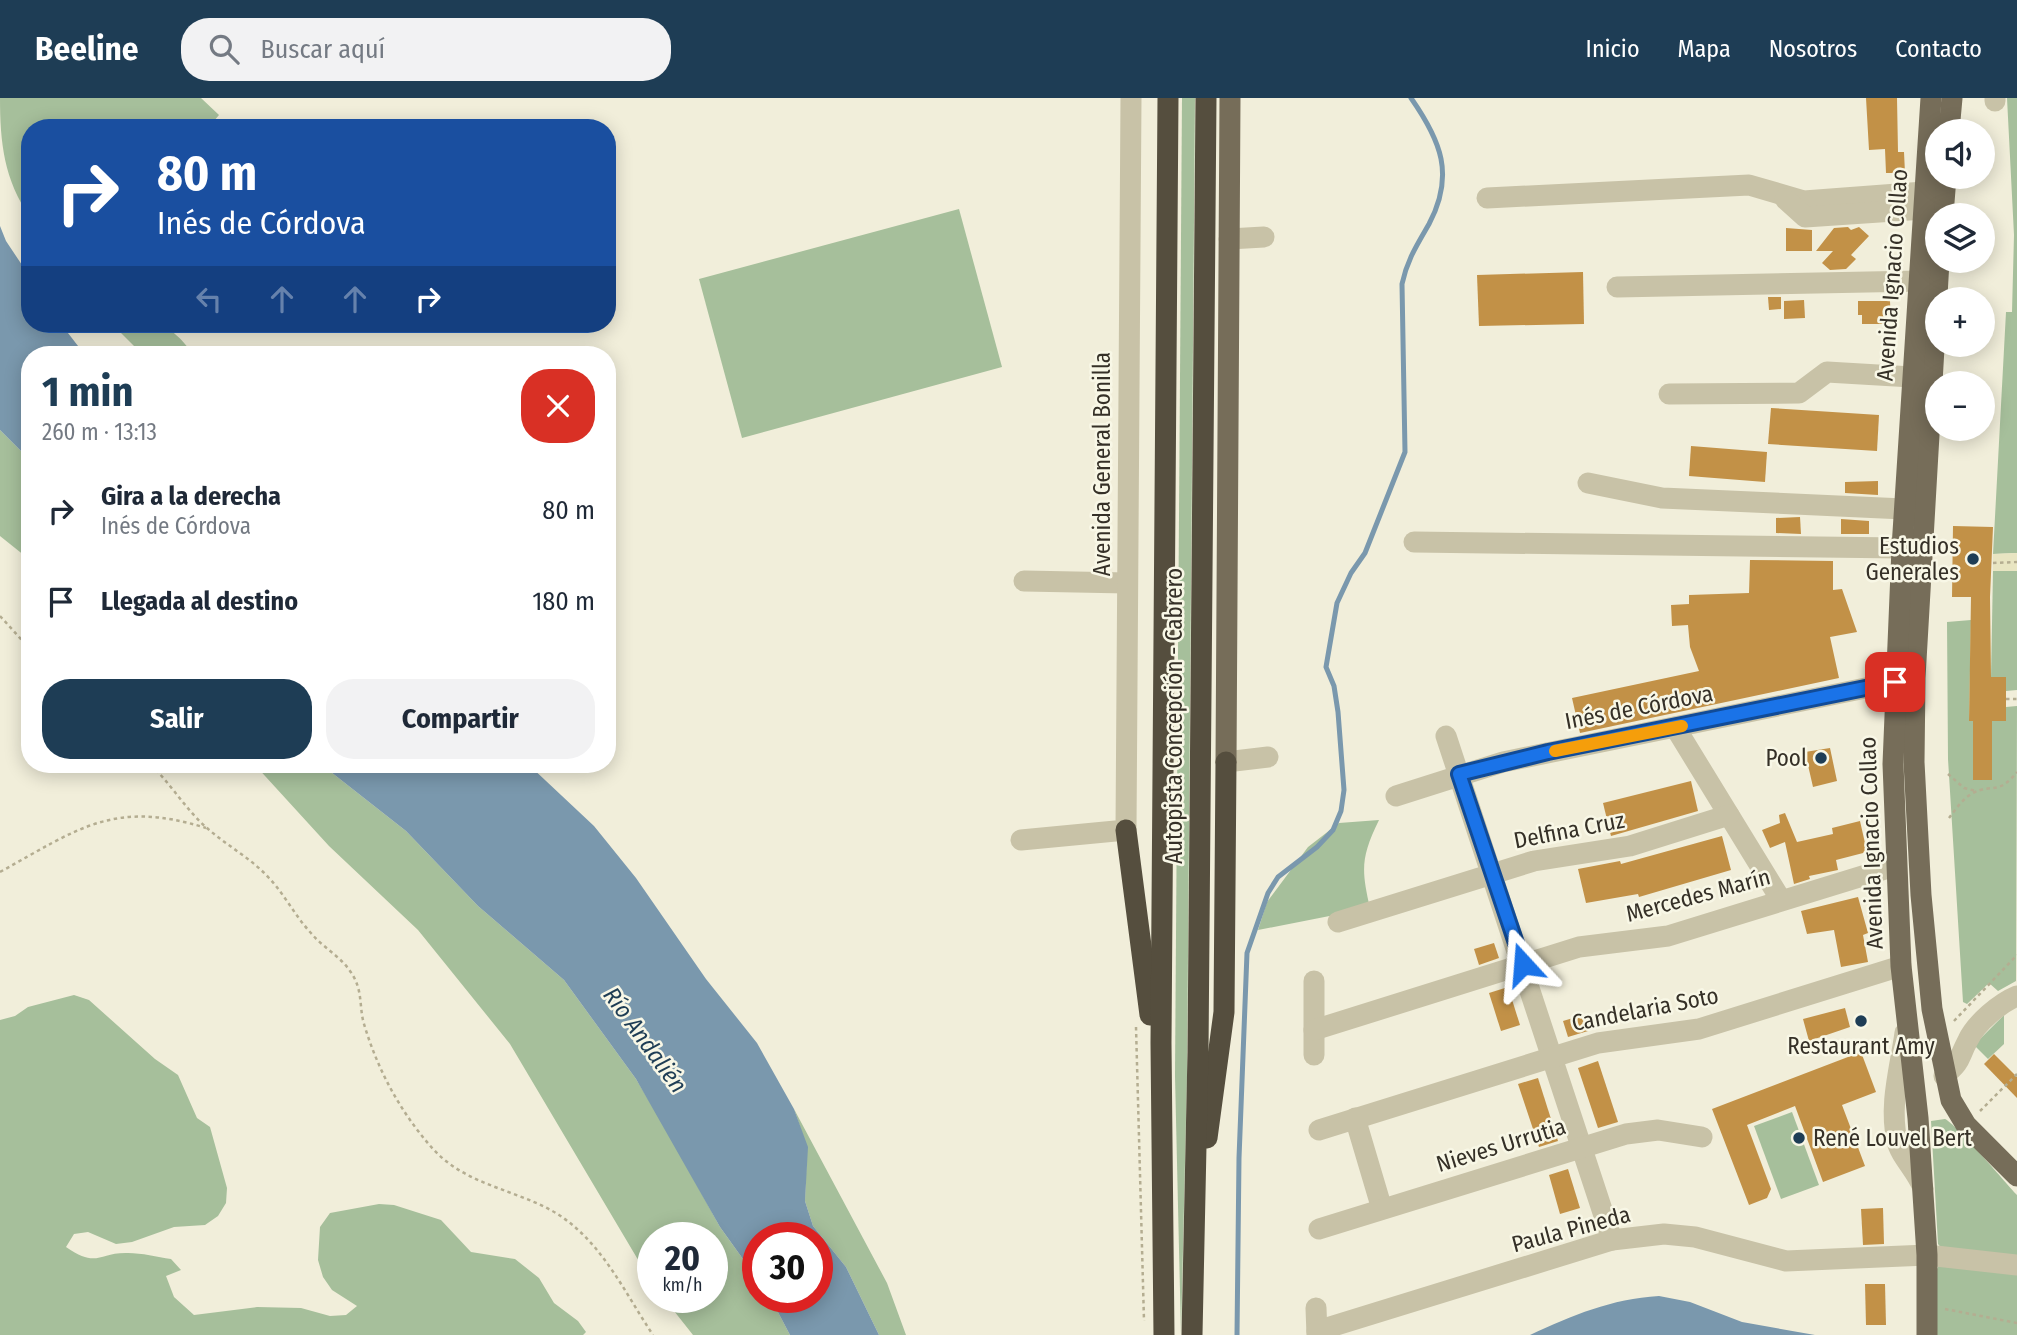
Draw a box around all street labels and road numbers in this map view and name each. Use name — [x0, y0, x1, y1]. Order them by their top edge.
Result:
street label: Avenida Ignacio Collao — [1871, 168, 1913, 382]
street label: Avenida General Bonilla — [1088, 352, 1116, 576]
street label: Autopista Concepción - Cabrero — [1160, 568, 1188, 864]
street label: Inés de Córdova — [1563, 679, 1715, 735]
street label: Avenida Ignacio Collao — [1853, 736, 1889, 950]
street label: Delfina Cruz — [1511, 806, 1627, 854]
street label: Mercedes Marín — [1623, 862, 1773, 928]
street label: Candelaria Soto — [1569, 981, 1721, 1037]
street label: Nieves Urrutia — [1433, 1112, 1569, 1178]
street label: Paula Pineda — [1509, 1200, 1633, 1258]

